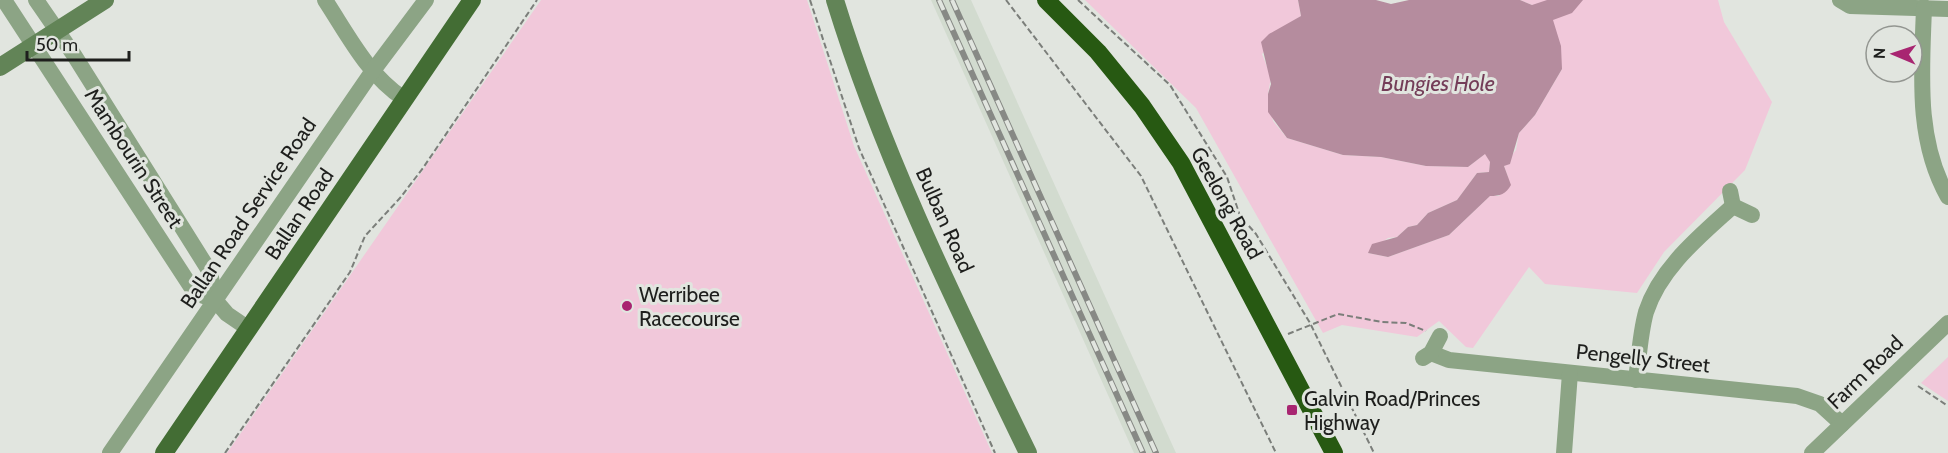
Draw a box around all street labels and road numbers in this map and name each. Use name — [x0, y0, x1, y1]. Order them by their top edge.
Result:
street label: Mambourin Street — [80, 84, 188, 232]
street label: Ballan Road Service Road — [175, 113, 321, 313]
street label: Geelong Road — [1186, 143, 1268, 263]
street label: Ballan Road — [259, 164, 339, 264]
street label: Bulban Road — [911, 164, 979, 276]
street label: Farm Road — [1822, 330, 1908, 414]
street label: Pengelly Street — [1575, 339, 1711, 377]

